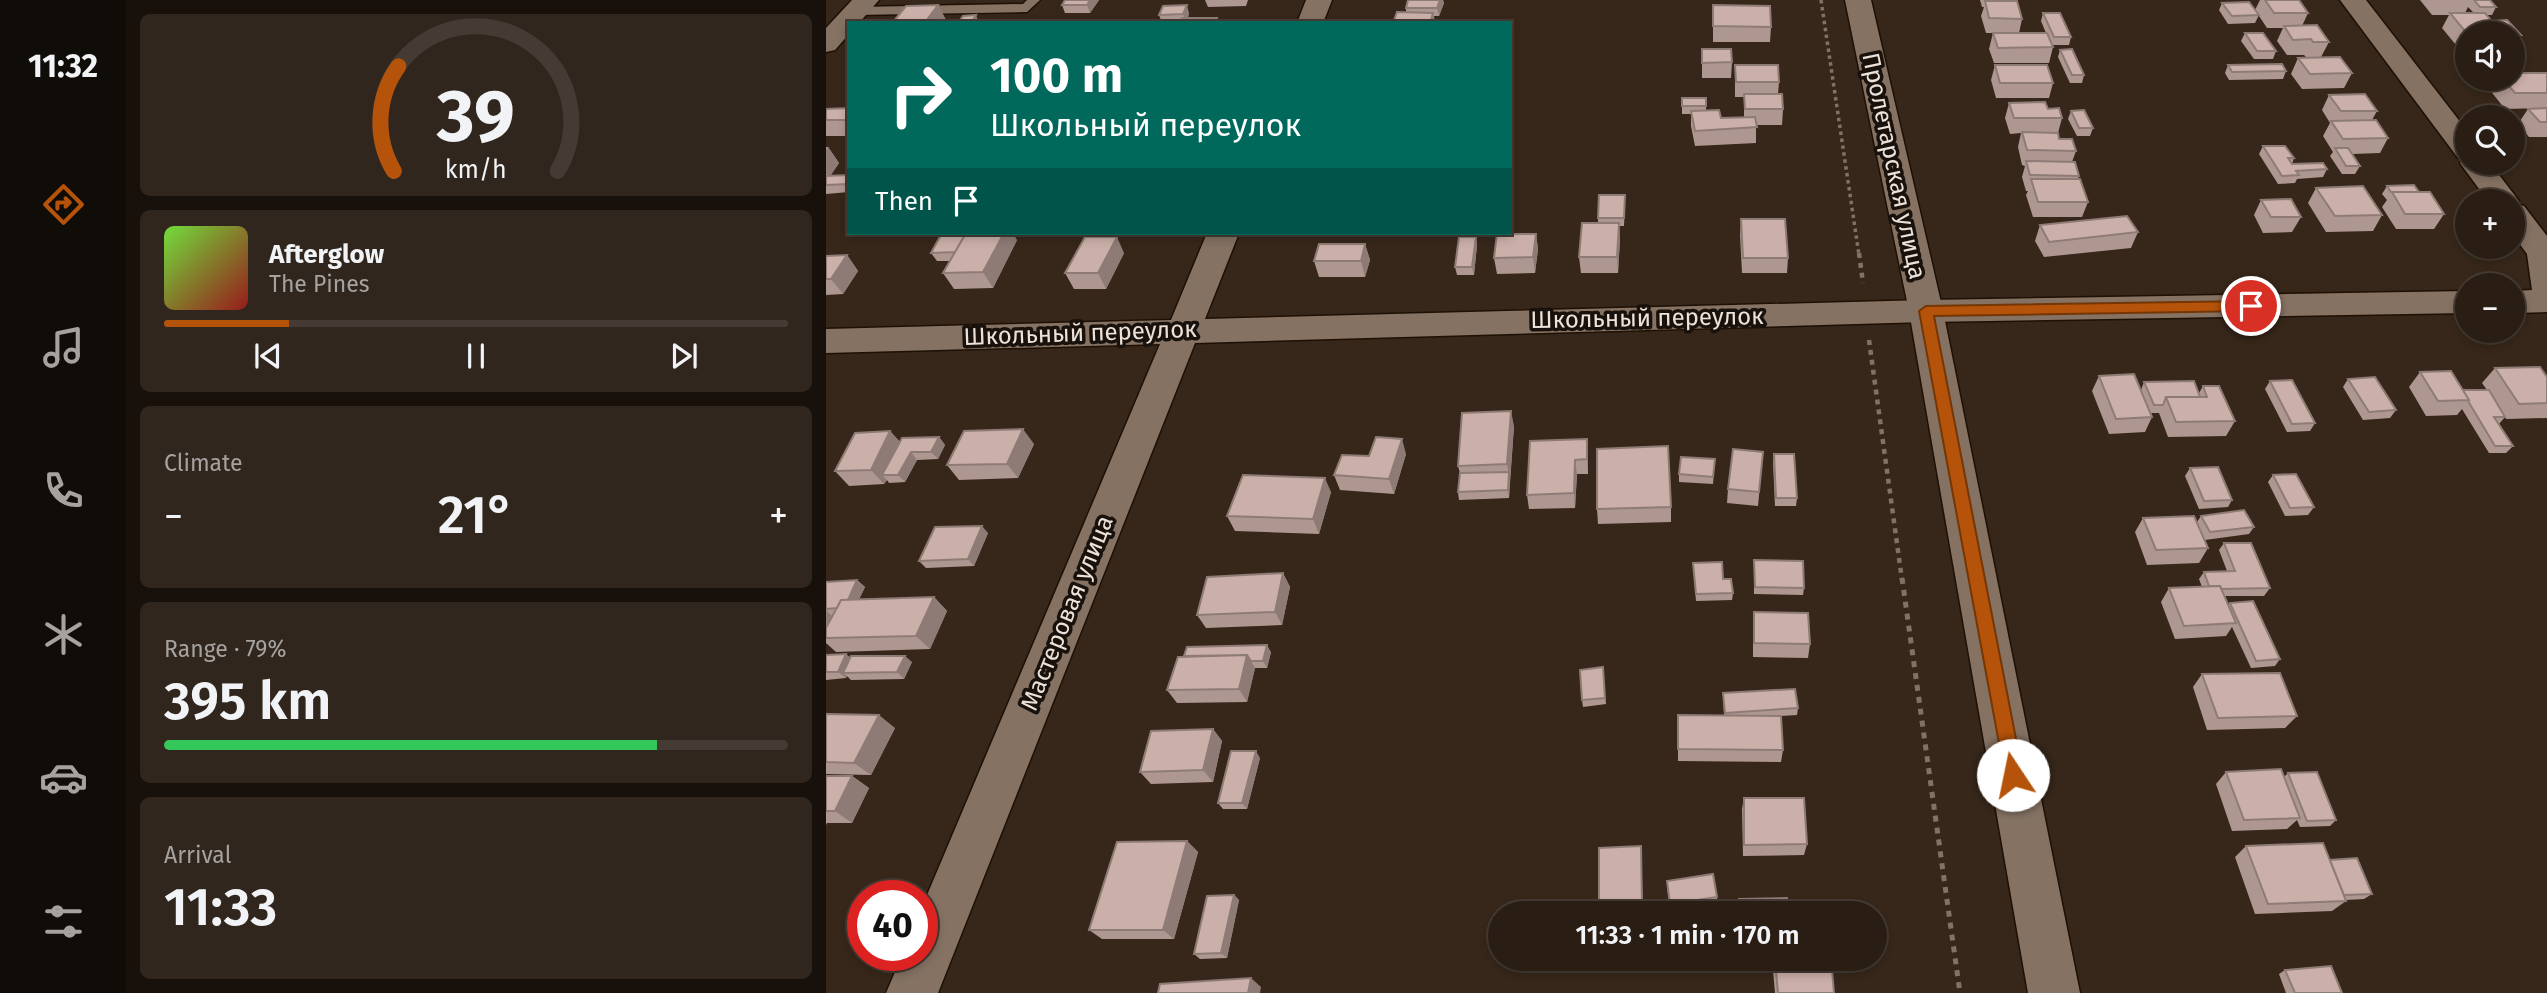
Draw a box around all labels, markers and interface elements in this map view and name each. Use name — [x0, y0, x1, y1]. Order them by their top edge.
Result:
map controls — [2455, 21, 2525, 343]
button: sound — [2455, 21, 2525, 91]
text: 100 m — [990, 46, 1123, 105]
text: 11:32 — [28, 47, 98, 85]
icon: right — [875, 49, 966, 140]
street label: Пролетарская улица — [1856, 50, 1932, 282]
text: 39 — [436, 73, 515, 160]
button: search — [2455, 105, 2525, 175]
text: Школьный переулок — [990, 106, 1301, 144]
text: km/h — [445, 155, 507, 185]
icon: directions — [39, 180, 88, 229]
icon: arrive — [947, 182, 985, 220]
text: Then — [875, 186, 933, 217]
button: + — [2455, 189, 2525, 259]
text: Afterglow — [269, 239, 384, 270]
text: The Pines — [269, 270, 370, 298]
button: − — [2455, 273, 2525, 343]
pin — [2221, 276, 2281, 336]
icon: arrive — [2232, 287, 2270, 325]
street label: Школьный переулок — [1530, 302, 1764, 334]
street label: Школьный переулок — [963, 315, 1198, 351]
icon: music — [39, 323, 88, 372]
icon: previous — [249, 337, 287, 375]
icon: pause — [457, 337, 495, 375]
icon: next — [665, 337, 703, 375]
text: Climate — [164, 449, 243, 477]
icon: phone — [39, 466, 88, 515]
text: 21° — [438, 484, 514, 547]
text: − — [164, 493, 183, 539]
text: + — [769, 493, 788, 539]
street label: Мастеровая улица — [1015, 512, 1119, 714]
icon: climate — [39, 610, 88, 659]
text: Range · 79% — [164, 635, 286, 663]
text: 395 km — [164, 670, 331, 733]
position arrow — [1976, 738, 2050, 812]
icon: car — [39, 753, 88, 802]
text: Arrival — [164, 841, 231, 869]
text: 11:33 — [164, 876, 277, 939]
speed limit sign: 40 — [847, 880, 938, 971]
icon: filters — [39, 897, 88, 946]
text: 11:33 · 1 min · 170 m — [1575, 920, 1800, 951]

